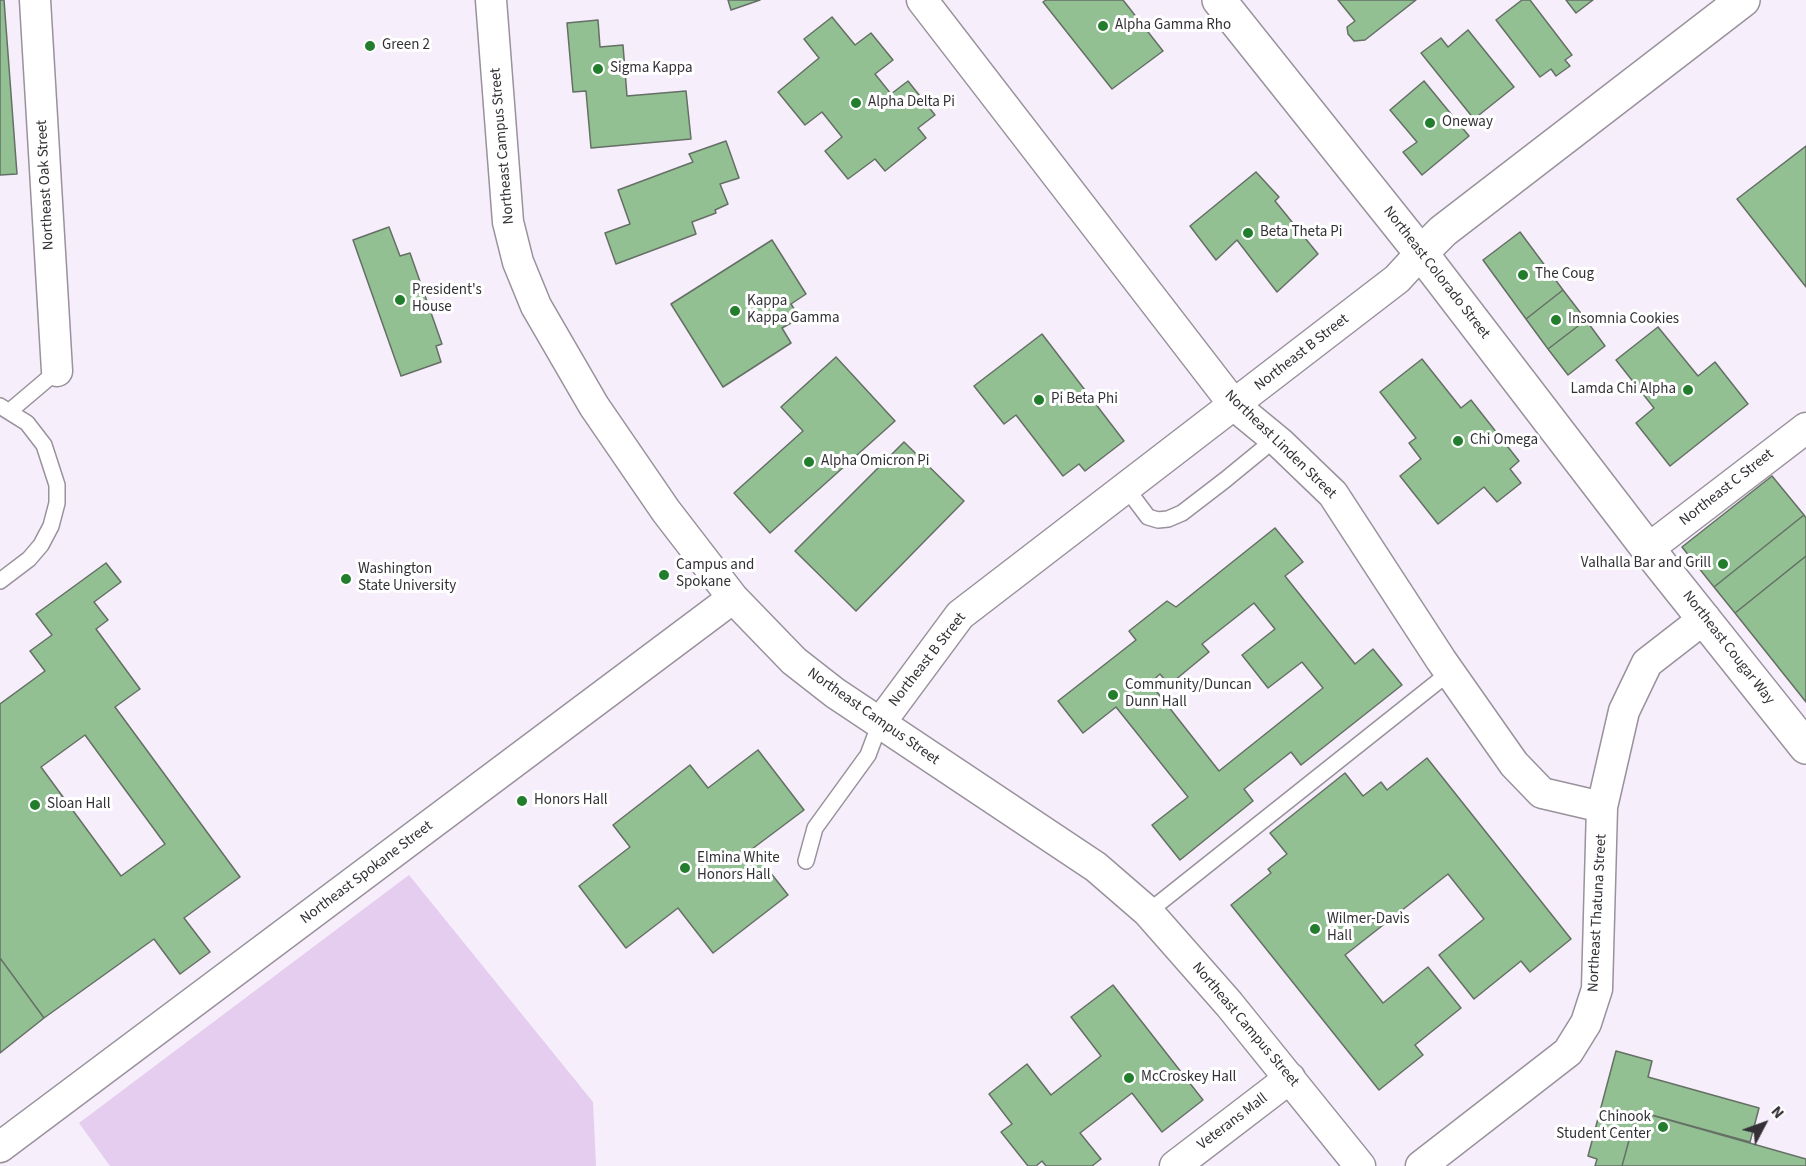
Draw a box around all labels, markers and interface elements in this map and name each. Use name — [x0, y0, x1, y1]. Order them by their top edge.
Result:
place label: Alpha Gamma Rho — [1115, 17, 1231, 35]
marker: Alpha Gamma Rho — [1096, 19, 1110, 33]
place label: Green 2 — [382, 37, 430, 55]
marker: Green 2 — [363, 39, 377, 53]
place label: Sigma Kappa — [610, 60, 693, 78]
marker: Sigma Kappa — [591, 62, 605, 76]
street label: Northeast Campus Street — [487, 67, 519, 225]
place label: Alpha Delta Pi — [868, 94, 955, 112]
marker: Alpha Delta Pi — [849, 96, 863, 110]
place label: Oneway — [1442, 114, 1493, 132]
marker: Oneway — [1423, 116, 1437, 130]
street label: Northeast Oak Street — [34, 119, 58, 251]
street label: Northeast Colorado Street — [1379, 203, 1493, 343]
place label: Beta Theta Pi — [1260, 224, 1342, 242]
marker: Beta Theta Pi — [1241, 226, 1255, 240]
place label: The Coug — [1535, 266, 1594, 284]
marker: The Coug — [1516, 268, 1530, 282]
place label: President's House — [412, 282, 482, 317]
marker: President's House — [393, 293, 407, 307]
place label: Kappa Kappa Gamma — [747, 293, 839, 328]
marker: Kappa Kappa Gamma — [728, 304, 742, 318]
street label: Northeast B Street — [1251, 311, 1353, 395]
place label: Insomnia Cookies — [1568, 311, 1679, 329]
marker: Insomnia Cookies — [1549, 313, 1563, 327]
place label: Lamda Chi Alpha — [1570, 381, 1676, 399]
marker: Lamda Chi Alpha — [1681, 383, 1695, 397]
street label: Northeast Linden Street — [1220, 387, 1340, 503]
place label: Pi Beta Phi — [1051, 391, 1118, 409]
marker: Pi Beta Phi — [1032, 393, 1046, 407]
place label: Chi Omega — [1470, 432, 1538, 450]
marker: Chi Omega — [1451, 434, 1465, 448]
street label: Northeast C Street — [1676, 446, 1778, 530]
place label: Alpha Omicron Pi — [821, 453, 930, 471]
marker: Alpha Omicron Pi — [802, 455, 816, 469]
place label: Valhalla Bar and Grill — [1581, 555, 1711, 573]
place label: Campus and Spokane — [676, 557, 754, 592]
marker: Valhalla Bar and Grill — [1716, 557, 1730, 571]
place label: Washington State University — [358, 561, 456, 596]
marker: Campus and Spokane — [657, 568, 671, 582]
marker: Washington State University — [339, 572, 353, 586]
street label: Northeast Cougar Way — [1678, 588, 1778, 708]
street label: Northeast B Street — [886, 609, 970, 711]
street label: Northeast Campus Street — [804, 665, 942, 769]
place label: Community/Duncan Dunn Hall — [1125, 677, 1252, 712]
marker: Community/Duncan Dunn Hall — [1106, 688, 1120, 702]
place label: Honors Hall — [534, 792, 608, 810]
marker: Honors Hall — [515, 794, 529, 808]
place label: Sloan Hall — [47, 796, 111, 814]
marker: Sloan Hall — [28, 798, 42, 812]
street label: Northeast Spokane Street — [297, 817, 437, 929]
street label: Northeast Thatuna Street — [1585, 834, 1611, 992]
place label: Elmina White Honors Hall — [697, 850, 780, 885]
marker: Elmina White Honors Hall — [678, 861, 692, 875]
place label: Wilmer-Davis Hall — [1327, 911, 1409, 946]
marker: Wilmer-Davis Hall — [1308, 922, 1322, 936]
street label: Northeast Campus Street — [1188, 959, 1302, 1091]
place label: McCroskey Hall — [1141, 1069, 1236, 1087]
marker: McCroskey Hall — [1122, 1071, 1136, 1085]
street label: Veterans Mall — [1194, 1090, 1272, 1154]
north arrow — [1734, 1094, 1794, 1154]
text: N — [1766, 1101, 1789, 1123]
place label: Chinook Student Center — [1556, 1109, 1651, 1144]
marker: Chinook Student Center — [1656, 1120, 1670, 1134]

